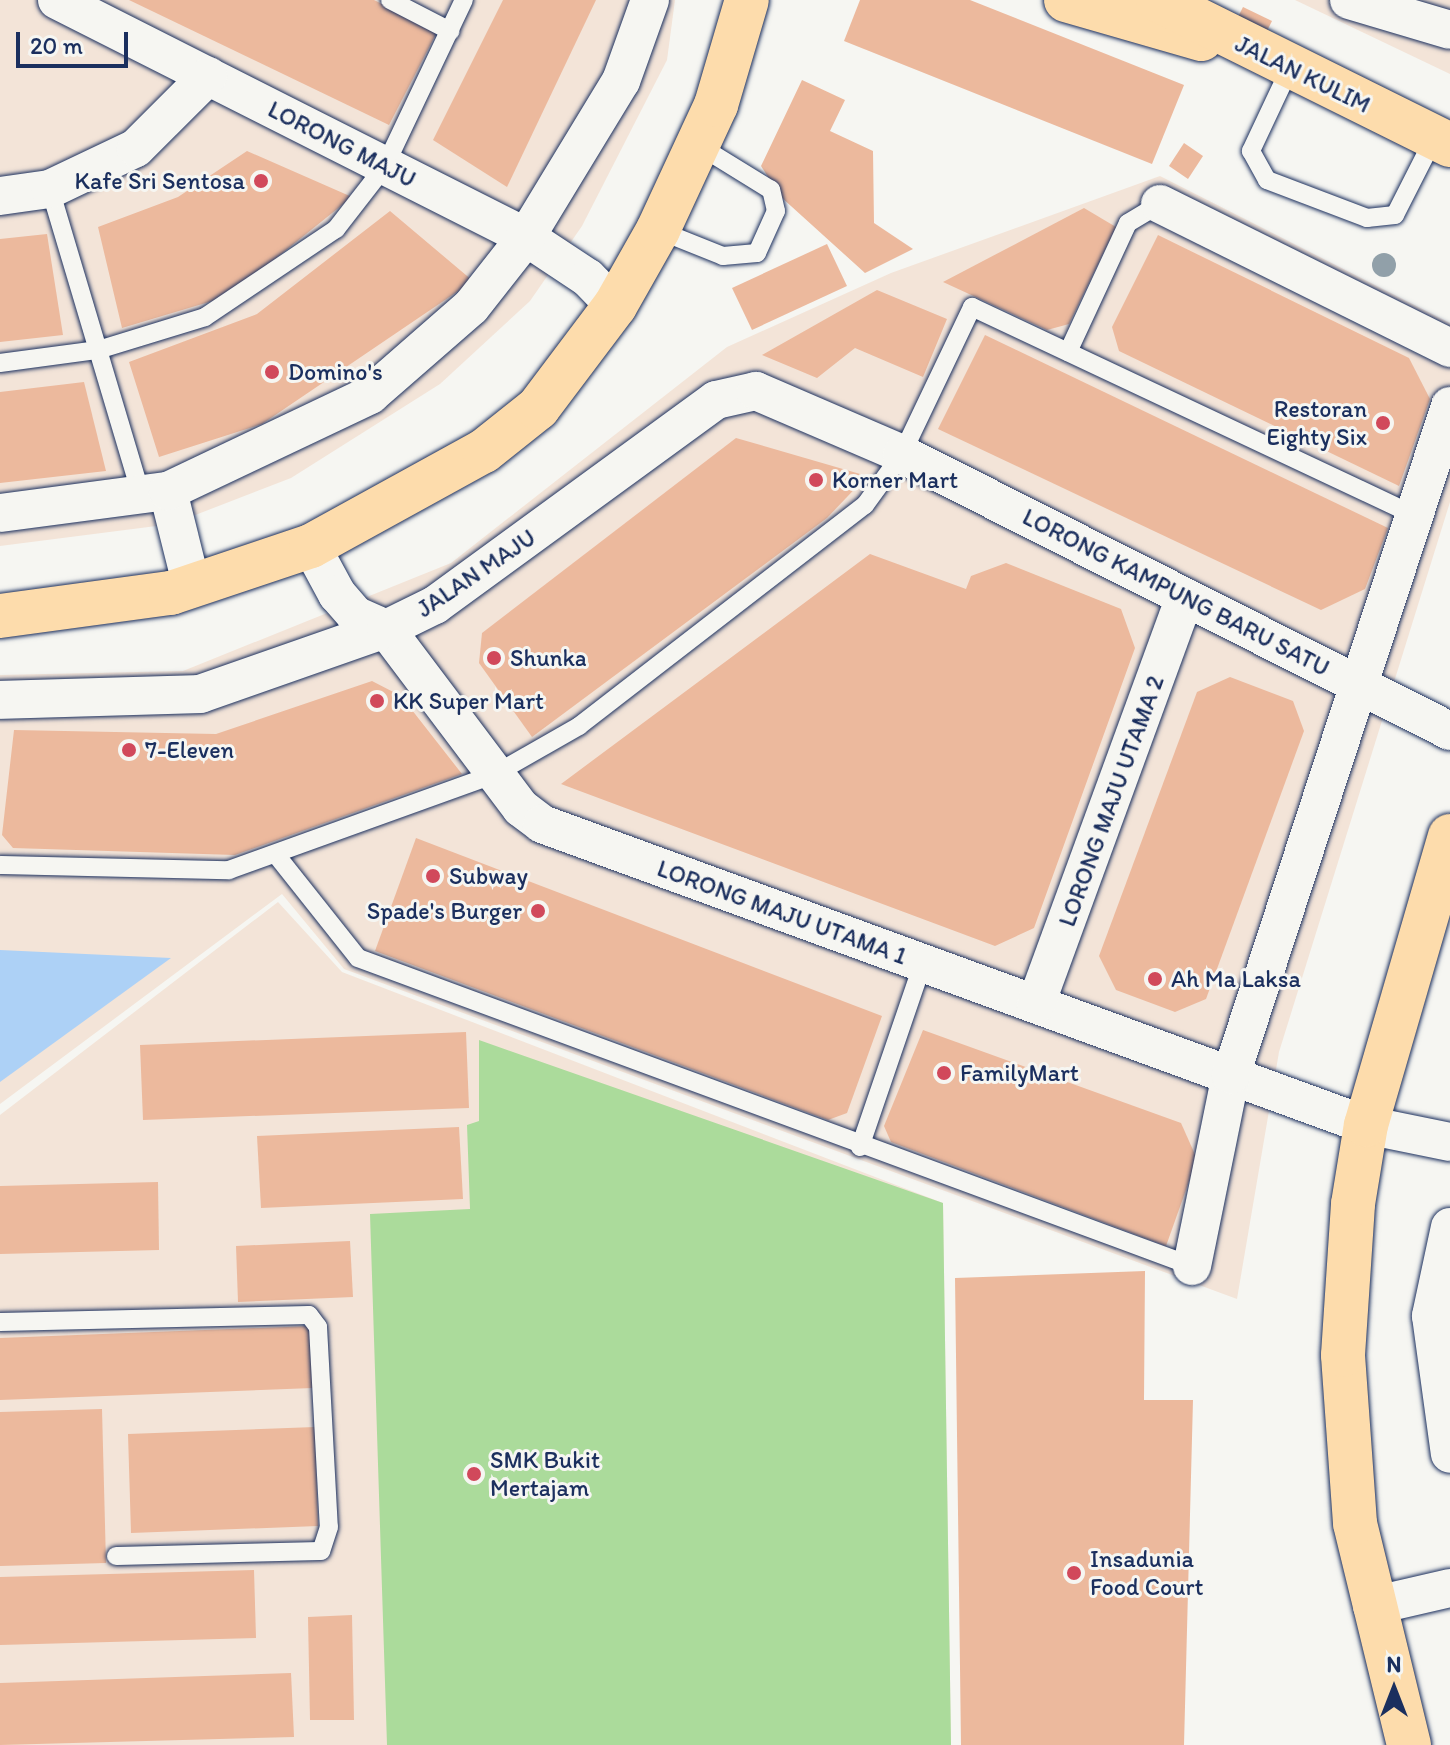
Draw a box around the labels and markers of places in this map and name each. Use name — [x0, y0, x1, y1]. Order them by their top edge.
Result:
place label: Kafe Sri Sentosa — [74, 167, 245, 195]
marker: Kafe Sri Sentosa — [252, 172, 270, 190]
place label: Domino's — [288, 358, 383, 386]
marker: Domino's — [263, 363, 281, 381]
place label: Restoran Eighty Six — [1266, 395, 1367, 451]
marker: Restoran Eighty Six — [1374, 414, 1392, 432]
place label: Korner Mart — [832, 466, 958, 494]
marker: Korner Mart — [807, 471, 825, 489]
place label: Shunka — [510, 644, 587, 672]
marker: Shunka — [485, 649, 503, 667]
place label: KK Super Mart — [393, 687, 544, 715]
marker: KK Super Mart — [368, 692, 386, 710]
place label: 7-Eleven — [145, 736, 234, 764]
marker: 7-Eleven — [120, 741, 138, 759]
place label: Subway — [449, 862, 528, 890]
marker: Subway — [424, 867, 442, 885]
place label: Spade's Burger — [367, 897, 522, 925]
marker: Spade's Burger — [529, 902, 547, 920]
place label: Ah Ma Laksa — [1171, 965, 1301, 993]
marker: Ah Ma Laksa — [1146, 970, 1164, 988]
place label: FamilyMart — [960, 1059, 1079, 1087]
marker: FamilyMart — [935, 1064, 953, 1082]
place label: SMK Bukit Mertajam — [490, 1446, 600, 1502]
marker: SMK Bukit Mertajam — [465, 1465, 483, 1483]
place label: Insadunia Food Court — [1090, 1545, 1204, 1601]
marker: Insadunia Food Court — [1065, 1564, 1083, 1582]

